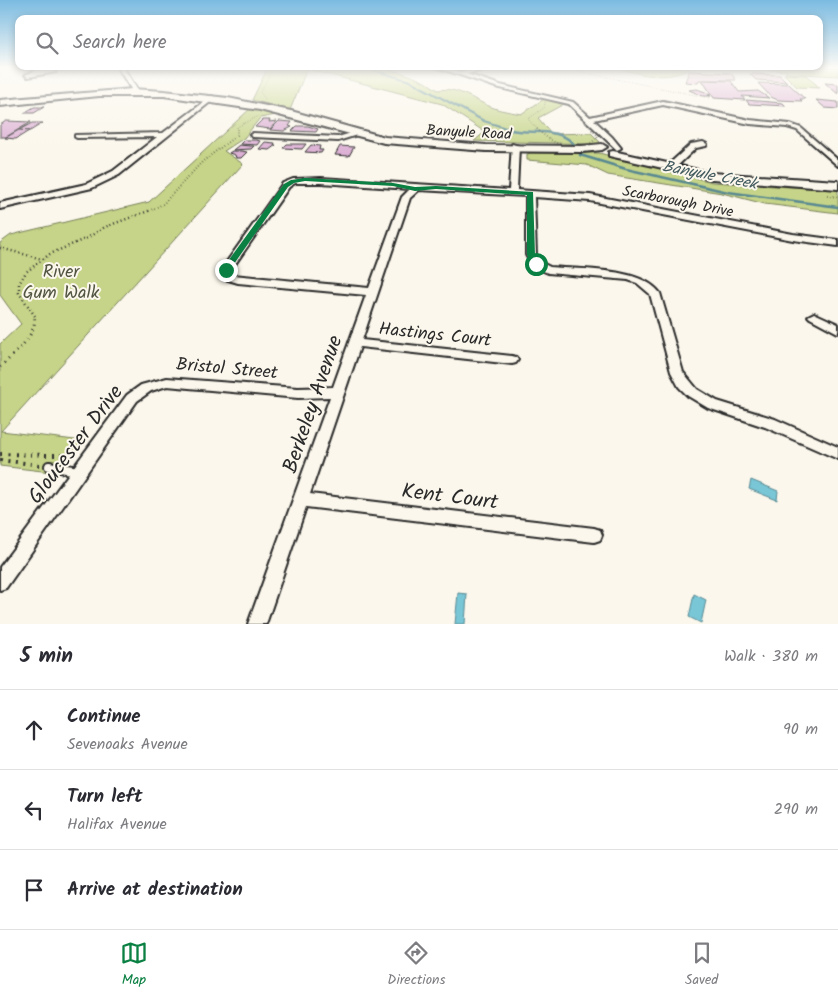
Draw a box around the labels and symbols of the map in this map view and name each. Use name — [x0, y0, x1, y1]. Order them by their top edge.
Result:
street label: Banyule Road — [426, 119, 513, 147]
water label: Banyule Creek — [660, 154, 762, 197]
street label: Scarborough Drive — [620, 179, 736, 225]
route start — [525, 253, 548, 276]
park label: River Gum Walk — [23, 258, 100, 308]
route end — [215, 259, 238, 282]
street label: Hastings Court — [377, 315, 494, 356]
street label: Berkeley Avenue — [274, 331, 353, 478]
street label: Bristol Street — [175, 351, 280, 388]
street label: Gloucester Drive — [20, 378, 132, 512]
street label: Kent Court — [400, 475, 501, 520]

